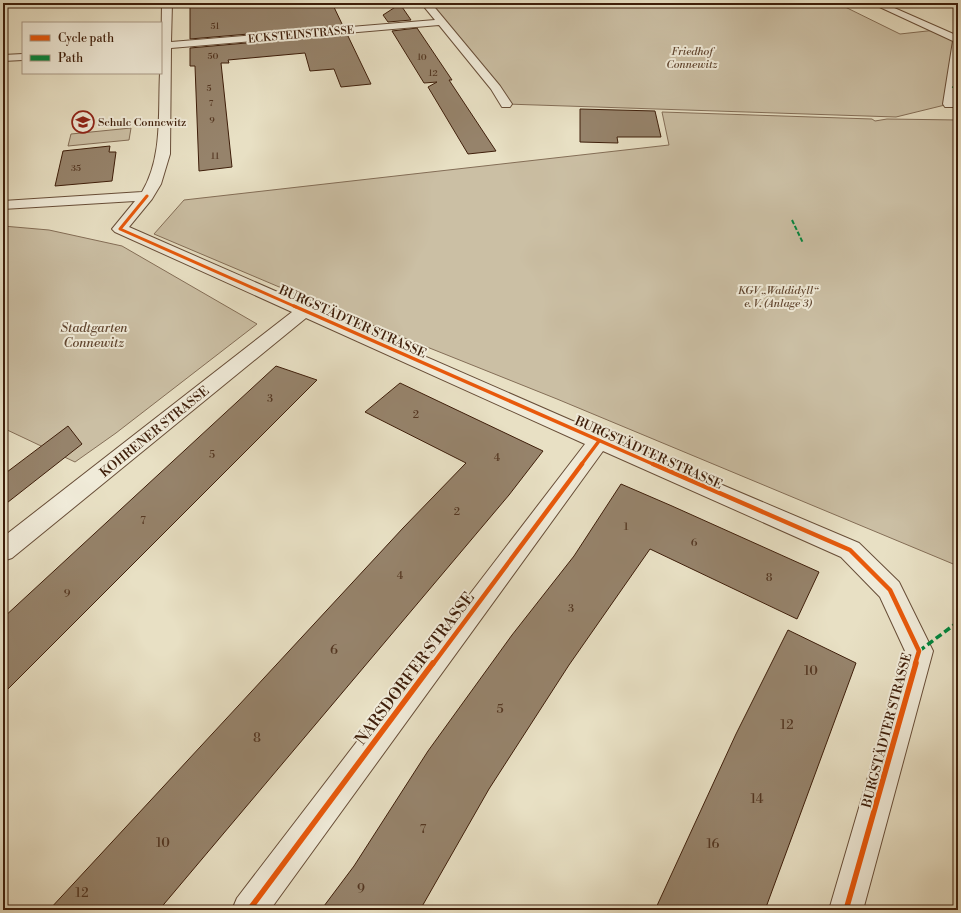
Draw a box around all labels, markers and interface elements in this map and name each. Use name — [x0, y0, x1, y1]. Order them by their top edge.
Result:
house number: 51 — [211, 21, 220, 32]
legend — [22, 22, 162, 74]
street label: ECKSTEINSTRASSE — [247, 23, 355, 47]
text: Cycle path — [58, 31, 114, 46]
park label: Friedhof Connewitz — [666, 45, 718, 72]
text: Path — [58, 51, 83, 66]
house number: 50 — [208, 51, 218, 62]
house number: 10 — [417, 52, 427, 63]
house number: 12 — [428, 68, 438, 79]
house number: 5 — [207, 83, 212, 94]
house number: 7 — [209, 98, 214, 109]
school or university icon: Schule Connewitz — [70, 109, 96, 135]
house number: 9 — [209, 115, 215, 126]
place label: Schule Connewitz — [98, 116, 186, 130]
house number: 11 — [211, 151, 219, 162]
house number: 35 — [71, 163, 81, 174]
street label: BURGSTÄDTER STRASSE — [275, 281, 429, 362]
park label: KGV „Waldidyll“ e. V. (Anlage 3) — [738, 284, 819, 311]
park label: Stadtgarten Connewitz — [60, 320, 128, 351]
street label: KOHRENER STRASSE — [97, 383, 213, 481]
house number: 3 — [267, 392, 273, 406]
house number: 2 — [413, 408, 419, 422]
street label: BURGSTÄDTER STRASSE — [571, 412, 725, 493]
house number: 5 — [209, 448, 215, 462]
house number: 4 — [494, 451, 501, 465]
house number: 2 — [454, 505, 460, 519]
house number: 7 — [140, 514, 146, 528]
house number: 1 — [624, 520, 629, 534]
house number: 6 — [691, 536, 698, 550]
house number: 4 — [397, 569, 404, 583]
house number: 8 — [766, 571, 773, 585]
house number: 9 — [64, 587, 71, 601]
street label: NARSDORFER STRASSE — [351, 588, 479, 749]
house number: 3 — [568, 602, 574, 616]
house number: 6 — [330, 642, 338, 658]
street label: BURGSTÄDTER STRASSE — [857, 651, 915, 811]
house number: 10 — [804, 663, 818, 679]
house number: 5 — [496, 701, 504, 717]
house number: 12 — [780, 717, 794, 733]
house number: 8 — [253, 730, 261, 746]
house number: 14 — [751, 791, 764, 807]
house number: 7 — [420, 821, 427, 837]
house number: 10 — [156, 835, 170, 851]
house number: 16 — [706, 836, 720, 852]
house number: 9 — [357, 881, 365, 897]
house number: 12 — [75, 885, 89, 901]

